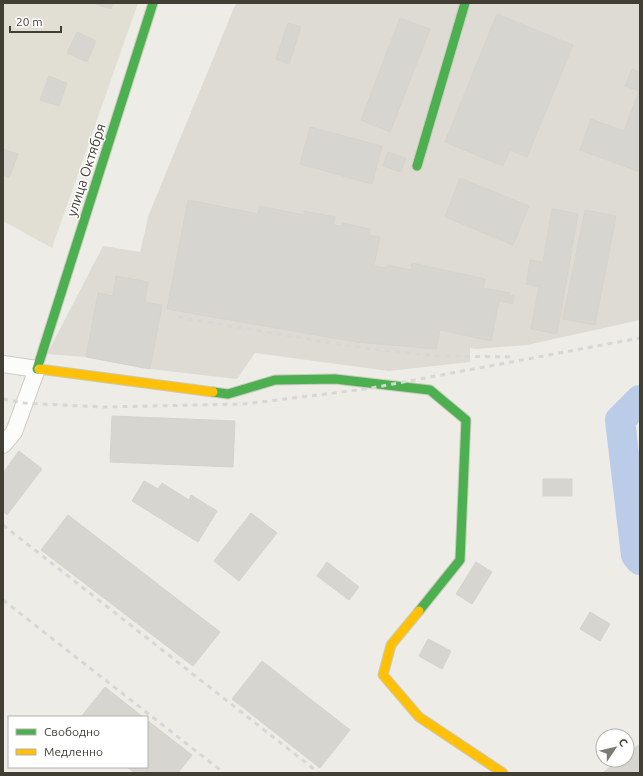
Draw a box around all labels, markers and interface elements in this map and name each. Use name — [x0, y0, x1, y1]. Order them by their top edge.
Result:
scale bar — [10, 8, 61, 34]
text: 20 m — [16, 15, 43, 28]
street label: улица Октября — [63, 121, 109, 219]
legend — [8, 716, 148, 768]
text: Свободно — [44, 725, 100, 738]
north arrow — [595, 728, 635, 768]
text: С — [616, 736, 630, 749]
text: Медленно — [44, 745, 103, 758]

